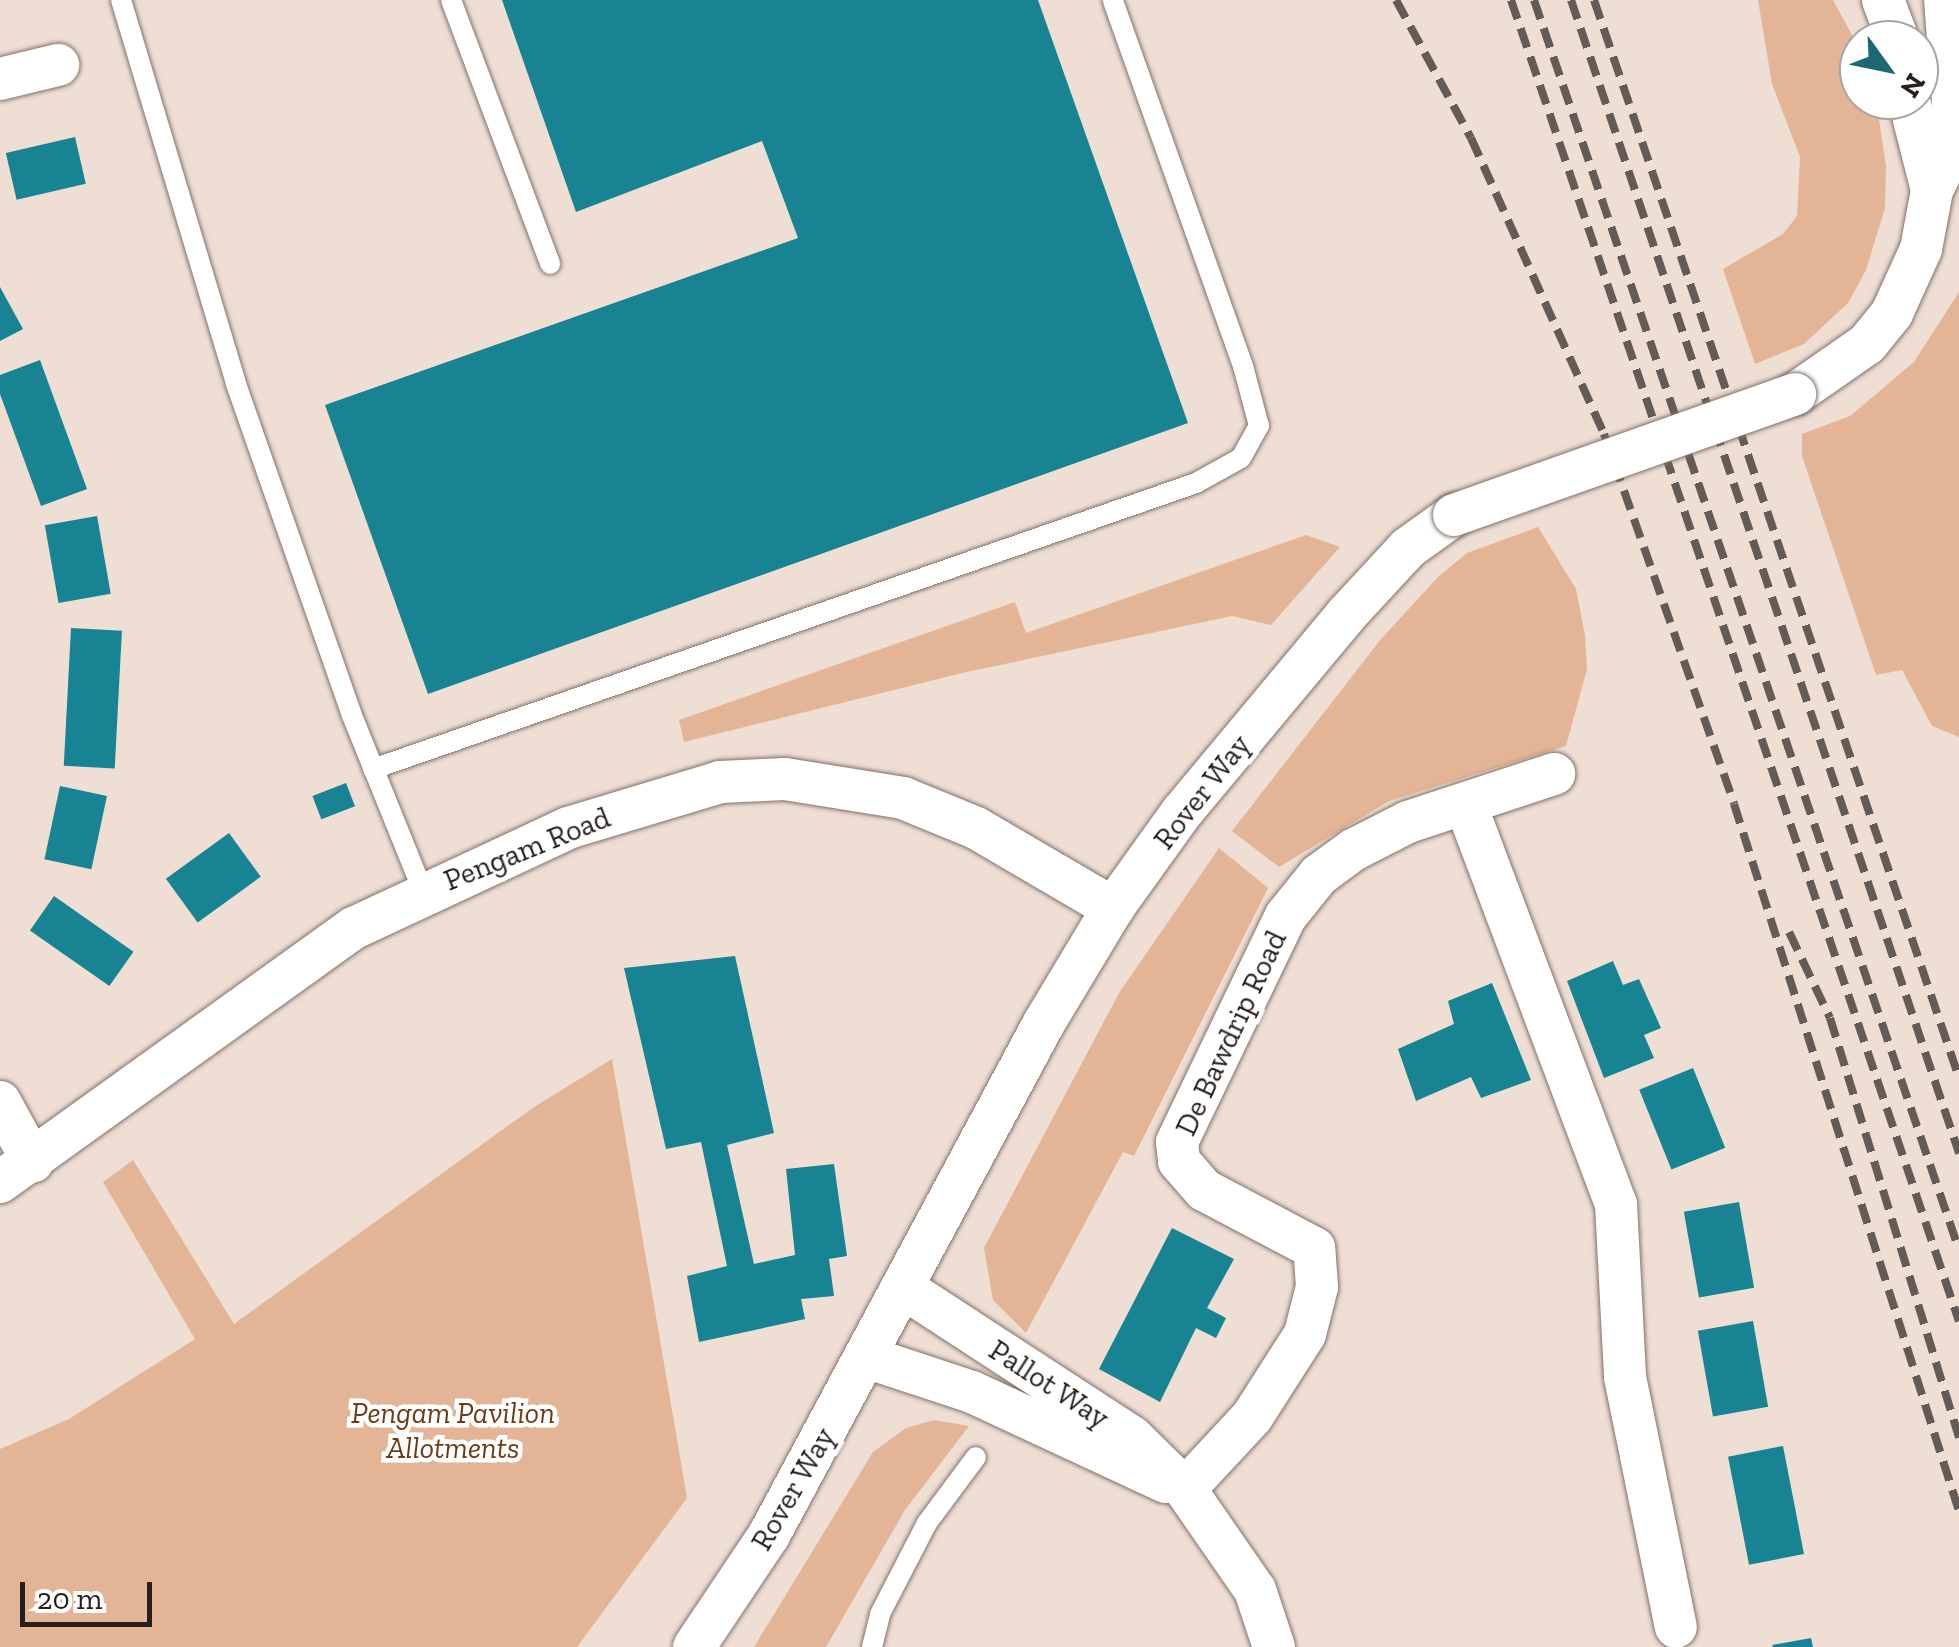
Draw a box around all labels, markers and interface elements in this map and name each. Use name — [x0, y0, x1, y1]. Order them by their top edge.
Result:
north arrow — [1839, 20, 1939, 120]
text: N — [1893, 68, 1933, 103]
street label: Rover Way — [1146, 727, 1258, 857]
street label: Pengam Road — [439, 799, 615, 899]
street label: De Bawdrip Road — [1168, 925, 1294, 1141]
street label: Pallot Way — [982, 1332, 1116, 1436]
park label: Pengam Pavilion Allotments — [351, 1395, 555, 1466]
street label: Rover Way — [743, 1421, 843, 1557]
scale bar — [25, 1562, 158, 1624]
text: 20 m — [37, 1581, 102, 1617]

